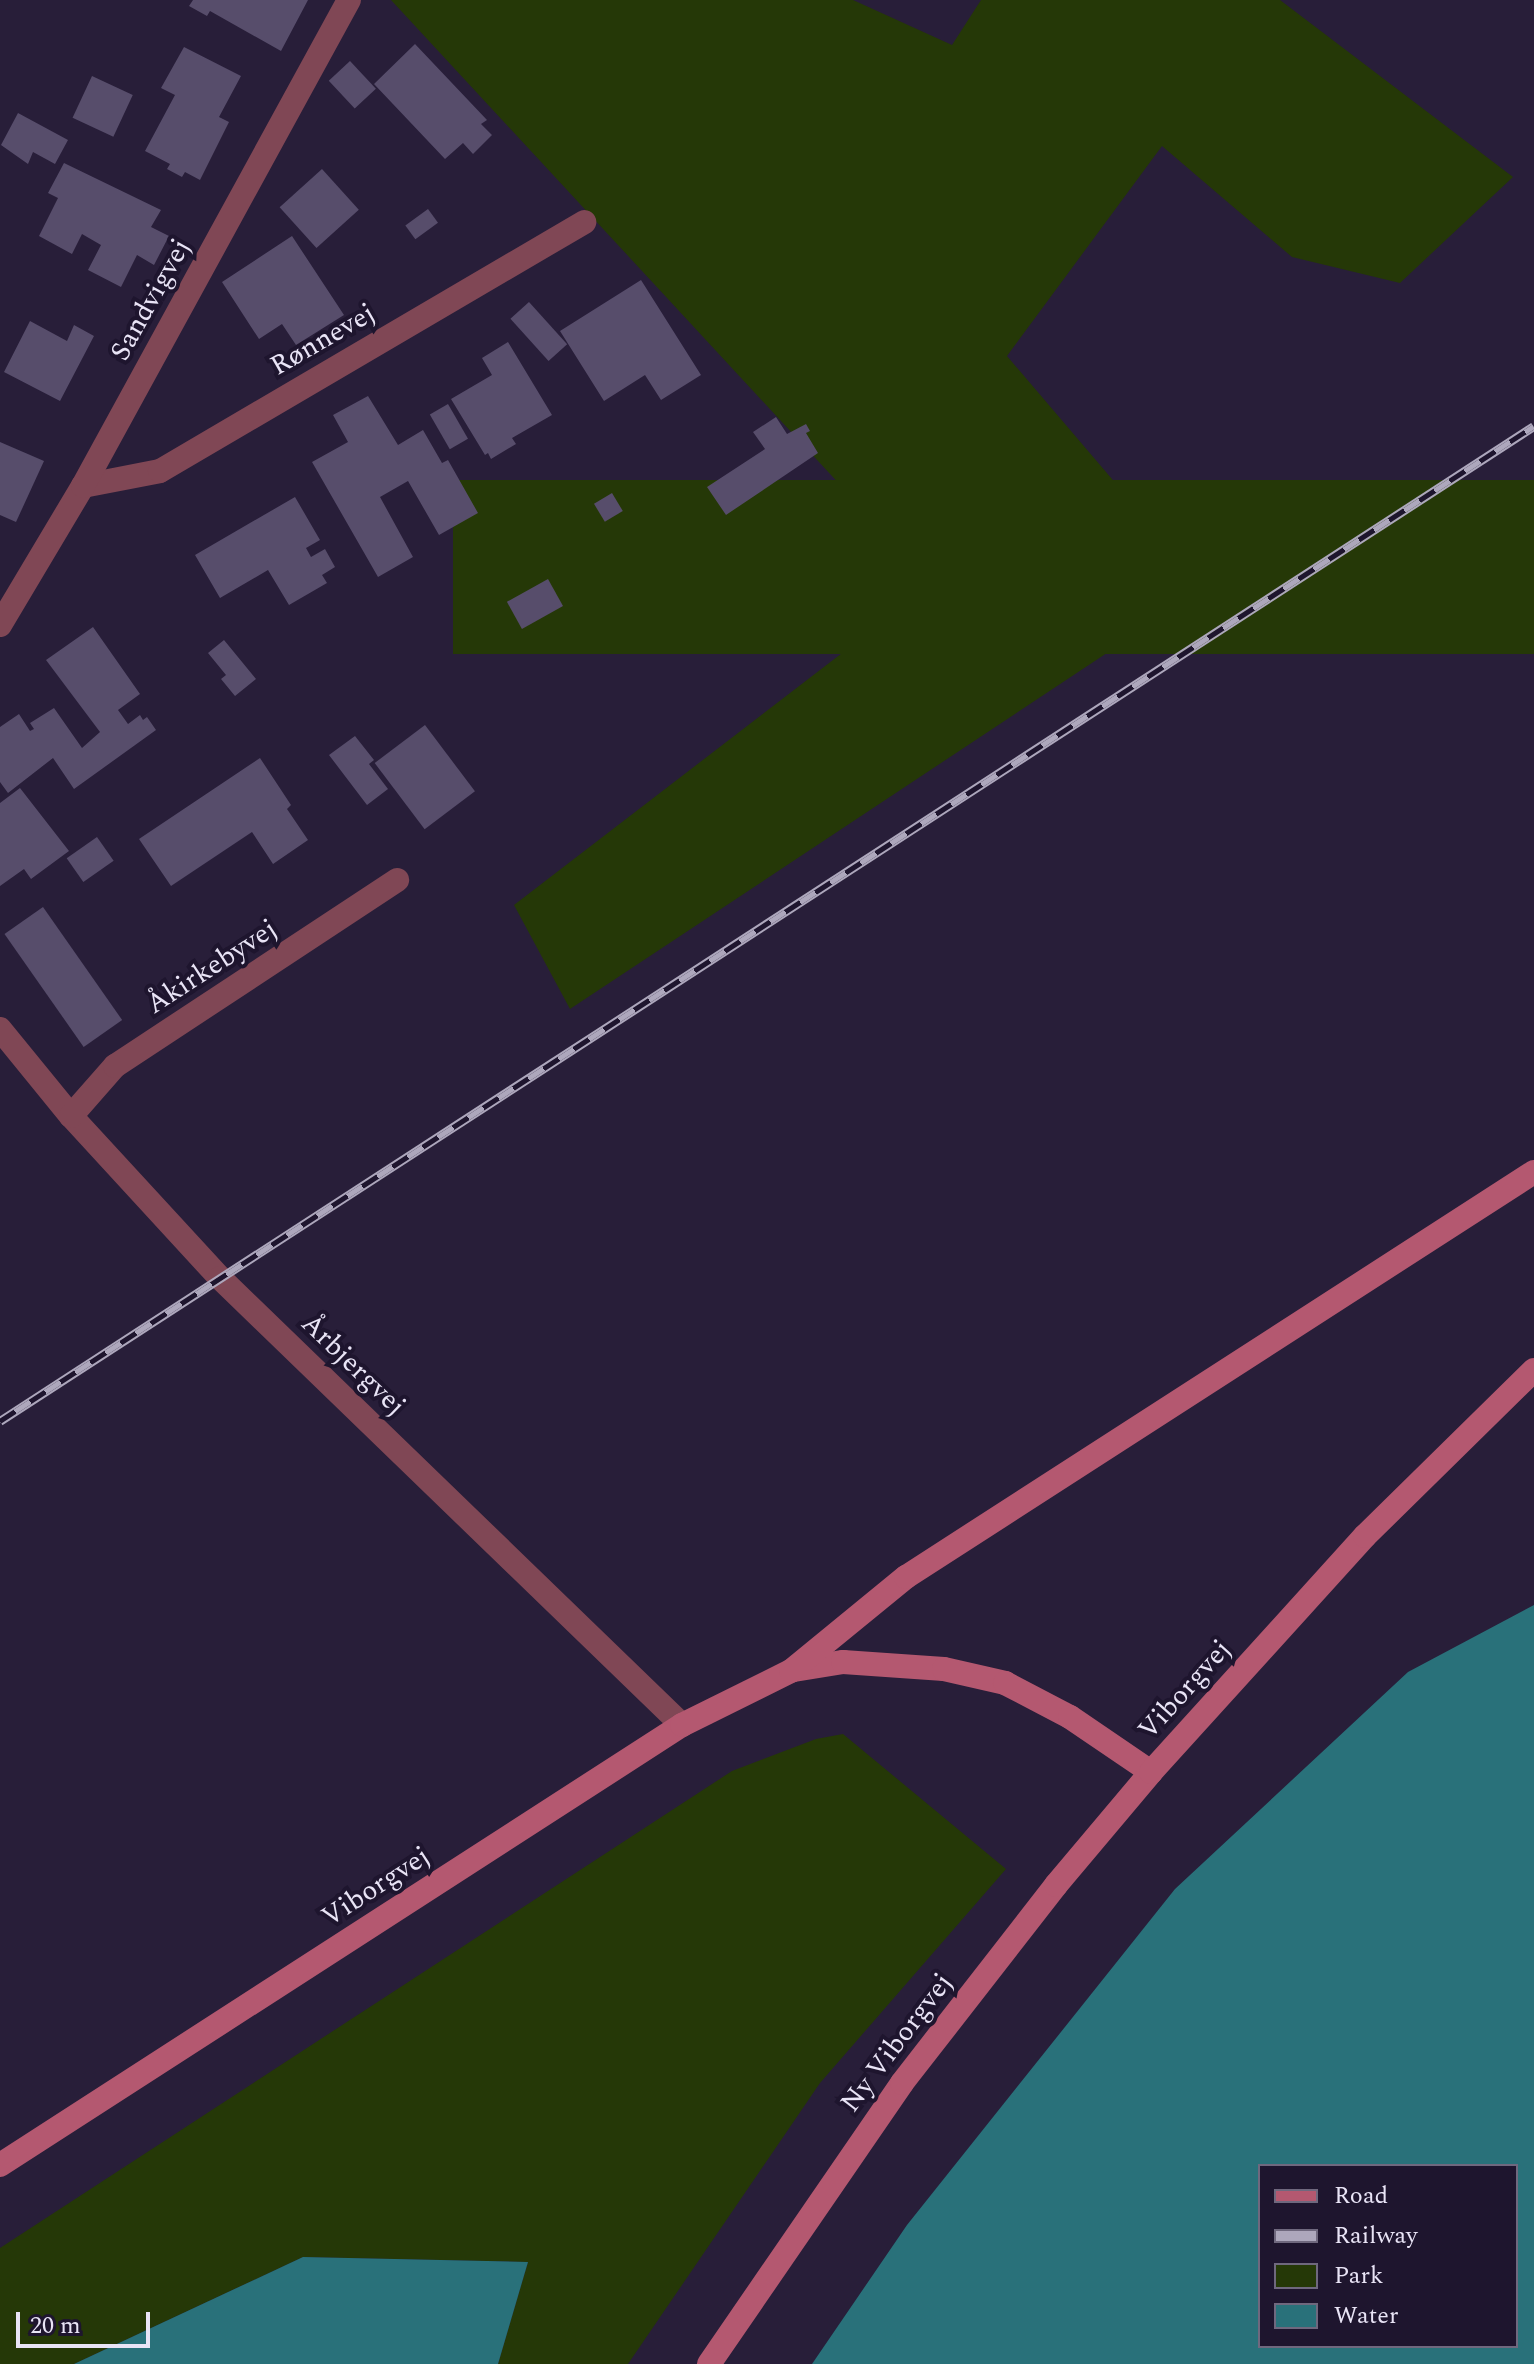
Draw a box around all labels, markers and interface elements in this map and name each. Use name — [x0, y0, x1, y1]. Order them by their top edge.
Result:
street label: Sandvigvej — [104, 233, 198, 367]
street label: Rønnevej — [265, 297, 381, 383]
street label: Åkirkebyvej — [140, 912, 284, 1022]
street label: Årbjergvej — [294, 1307, 412, 1423]
street label: Viborgvej — [1131, 1633, 1239, 1747]
street label: Viborgvej — [315, 1840, 437, 1934]
street label: Ny Viborgvej — [834, 1967, 960, 2119]
legend — [1258, 2164, 1518, 2348]
text: Road — [1334, 2178, 1388, 2214]
text: Railway — [1334, 2218, 1418, 2254]
text: Park — [1334, 2258, 1384, 2294]
scale bar — [20, 2296, 154, 2346]
text: Water — [1334, 2298, 1398, 2334]
text: 20 m — [30, 2308, 81, 2344]

